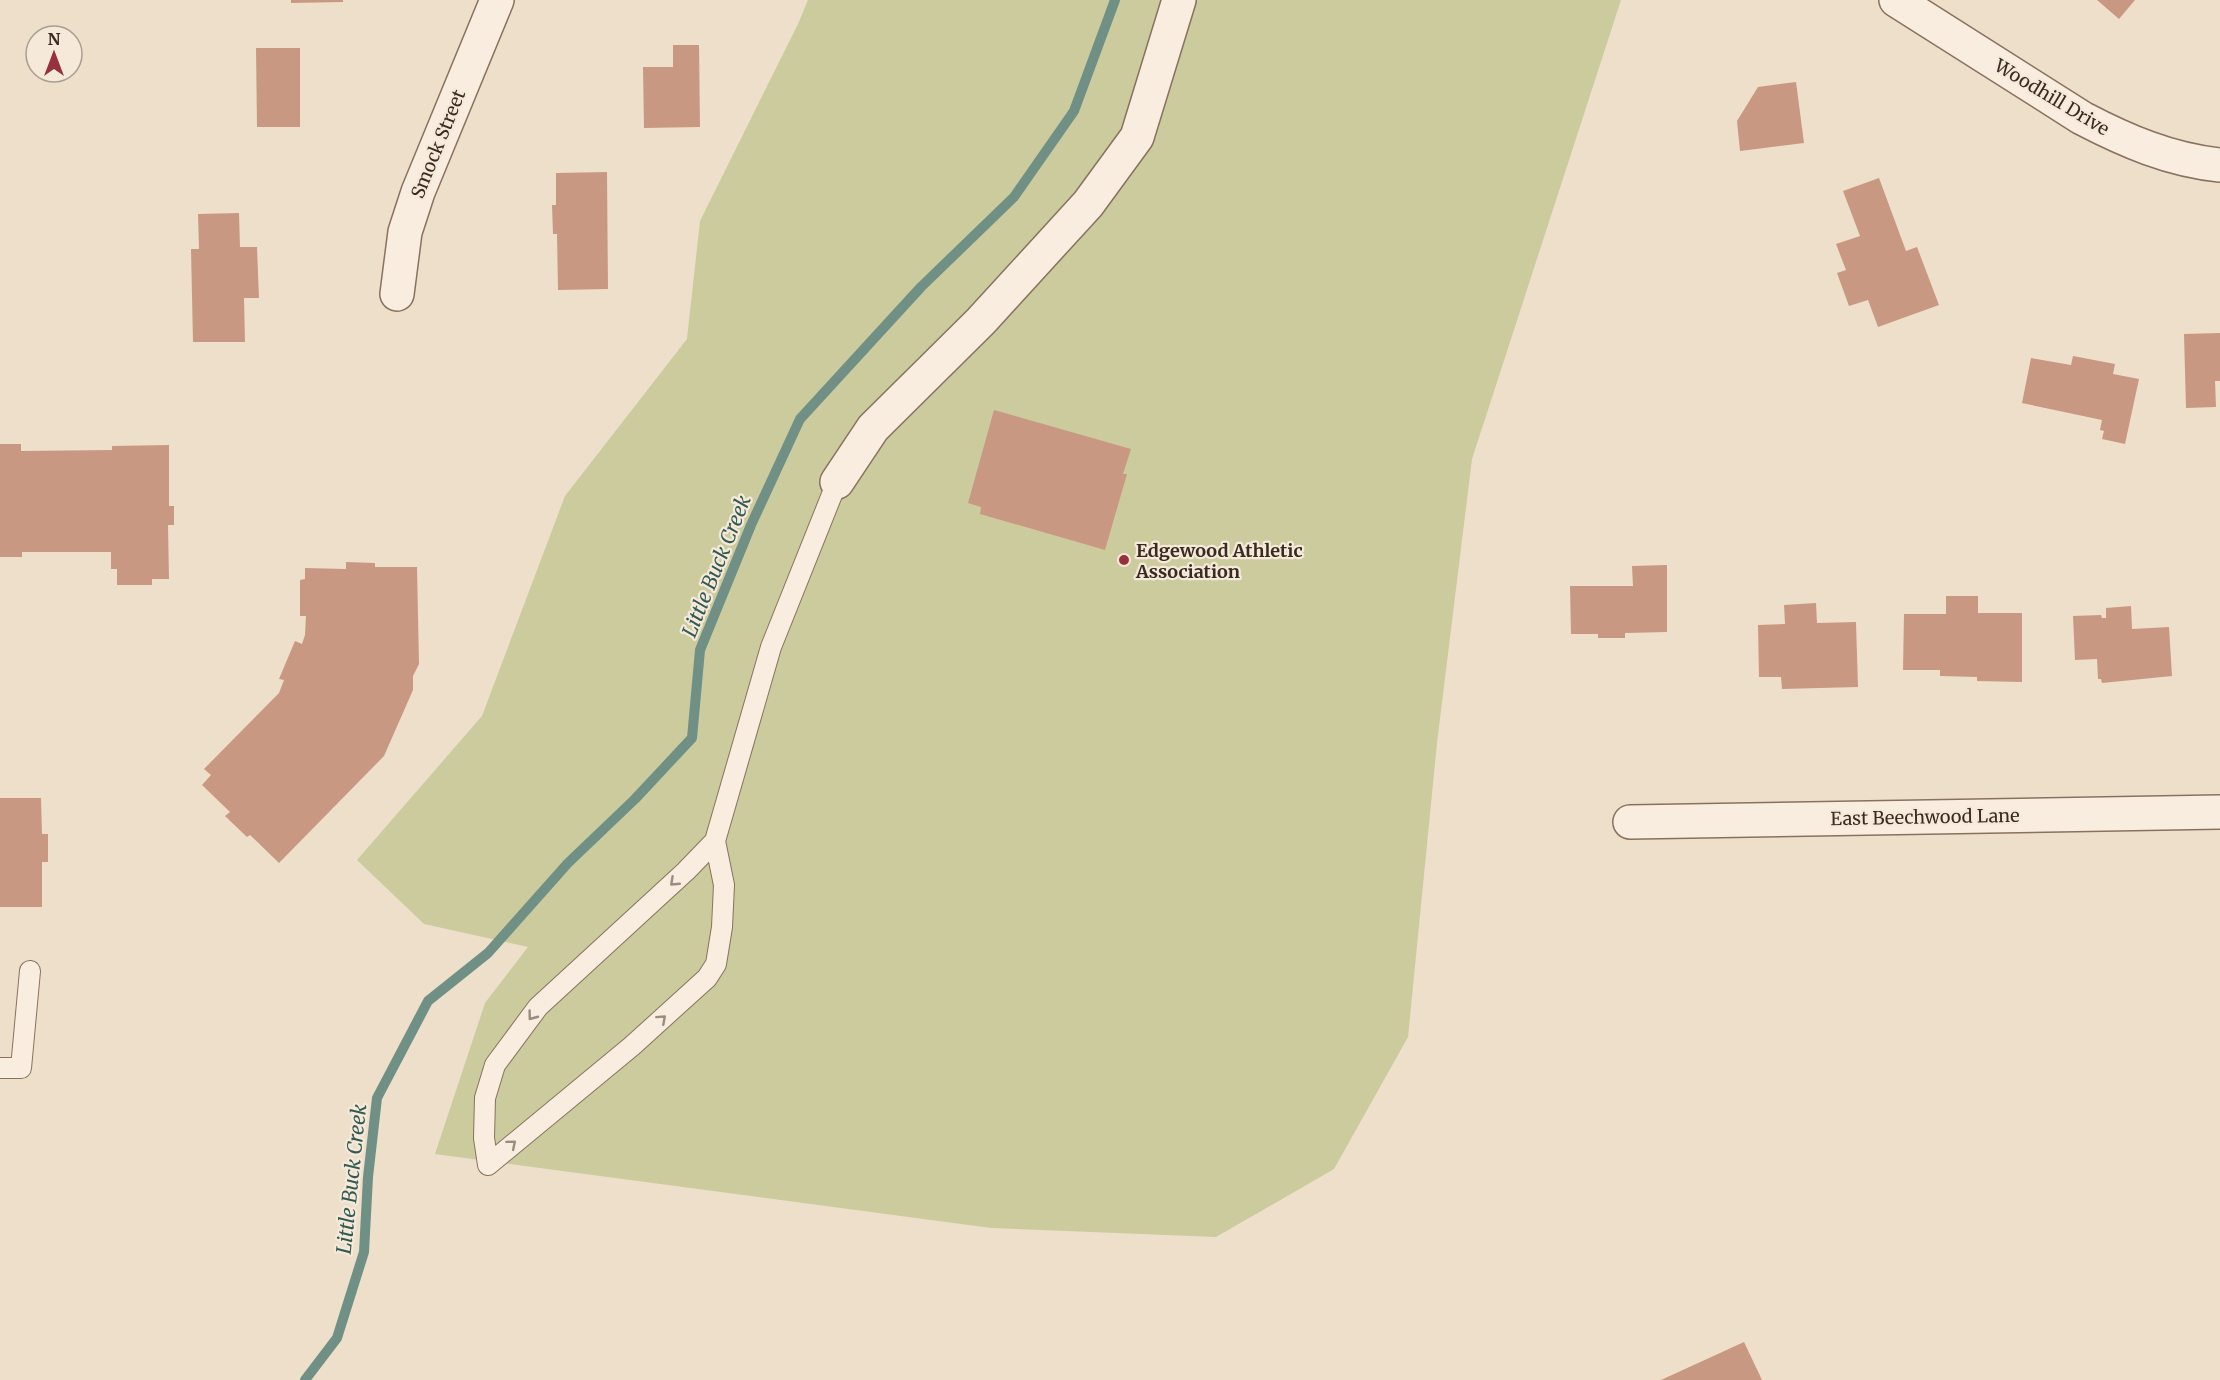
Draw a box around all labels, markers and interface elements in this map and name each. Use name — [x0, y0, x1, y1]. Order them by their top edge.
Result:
north arrow — [24, 24, 84, 84]
text: N — [48, 29, 61, 49]
street label: Woodhill Drive — [1990, 53, 2114, 140]
street label: Smock Street — [406, 86, 470, 202]
water label: Little Buck Creek — [676, 491, 756, 641]
place label: Edgewood Athletic Association — [1135, 539, 1303, 583]
marker: Edgewood Athletic Association — [1117, 553, 1131, 567]
street label: East Beechwood Lane — [1830, 804, 2020, 830]
one-way arrow — [670, 875, 681, 886]
one-way arrow — [528, 1009, 539, 1020]
one-way arrow — [655, 1015, 665, 1026]
water label: Little Buck Creek — [331, 1103, 371, 1255]
one-way arrow — [505, 1141, 516, 1152]

